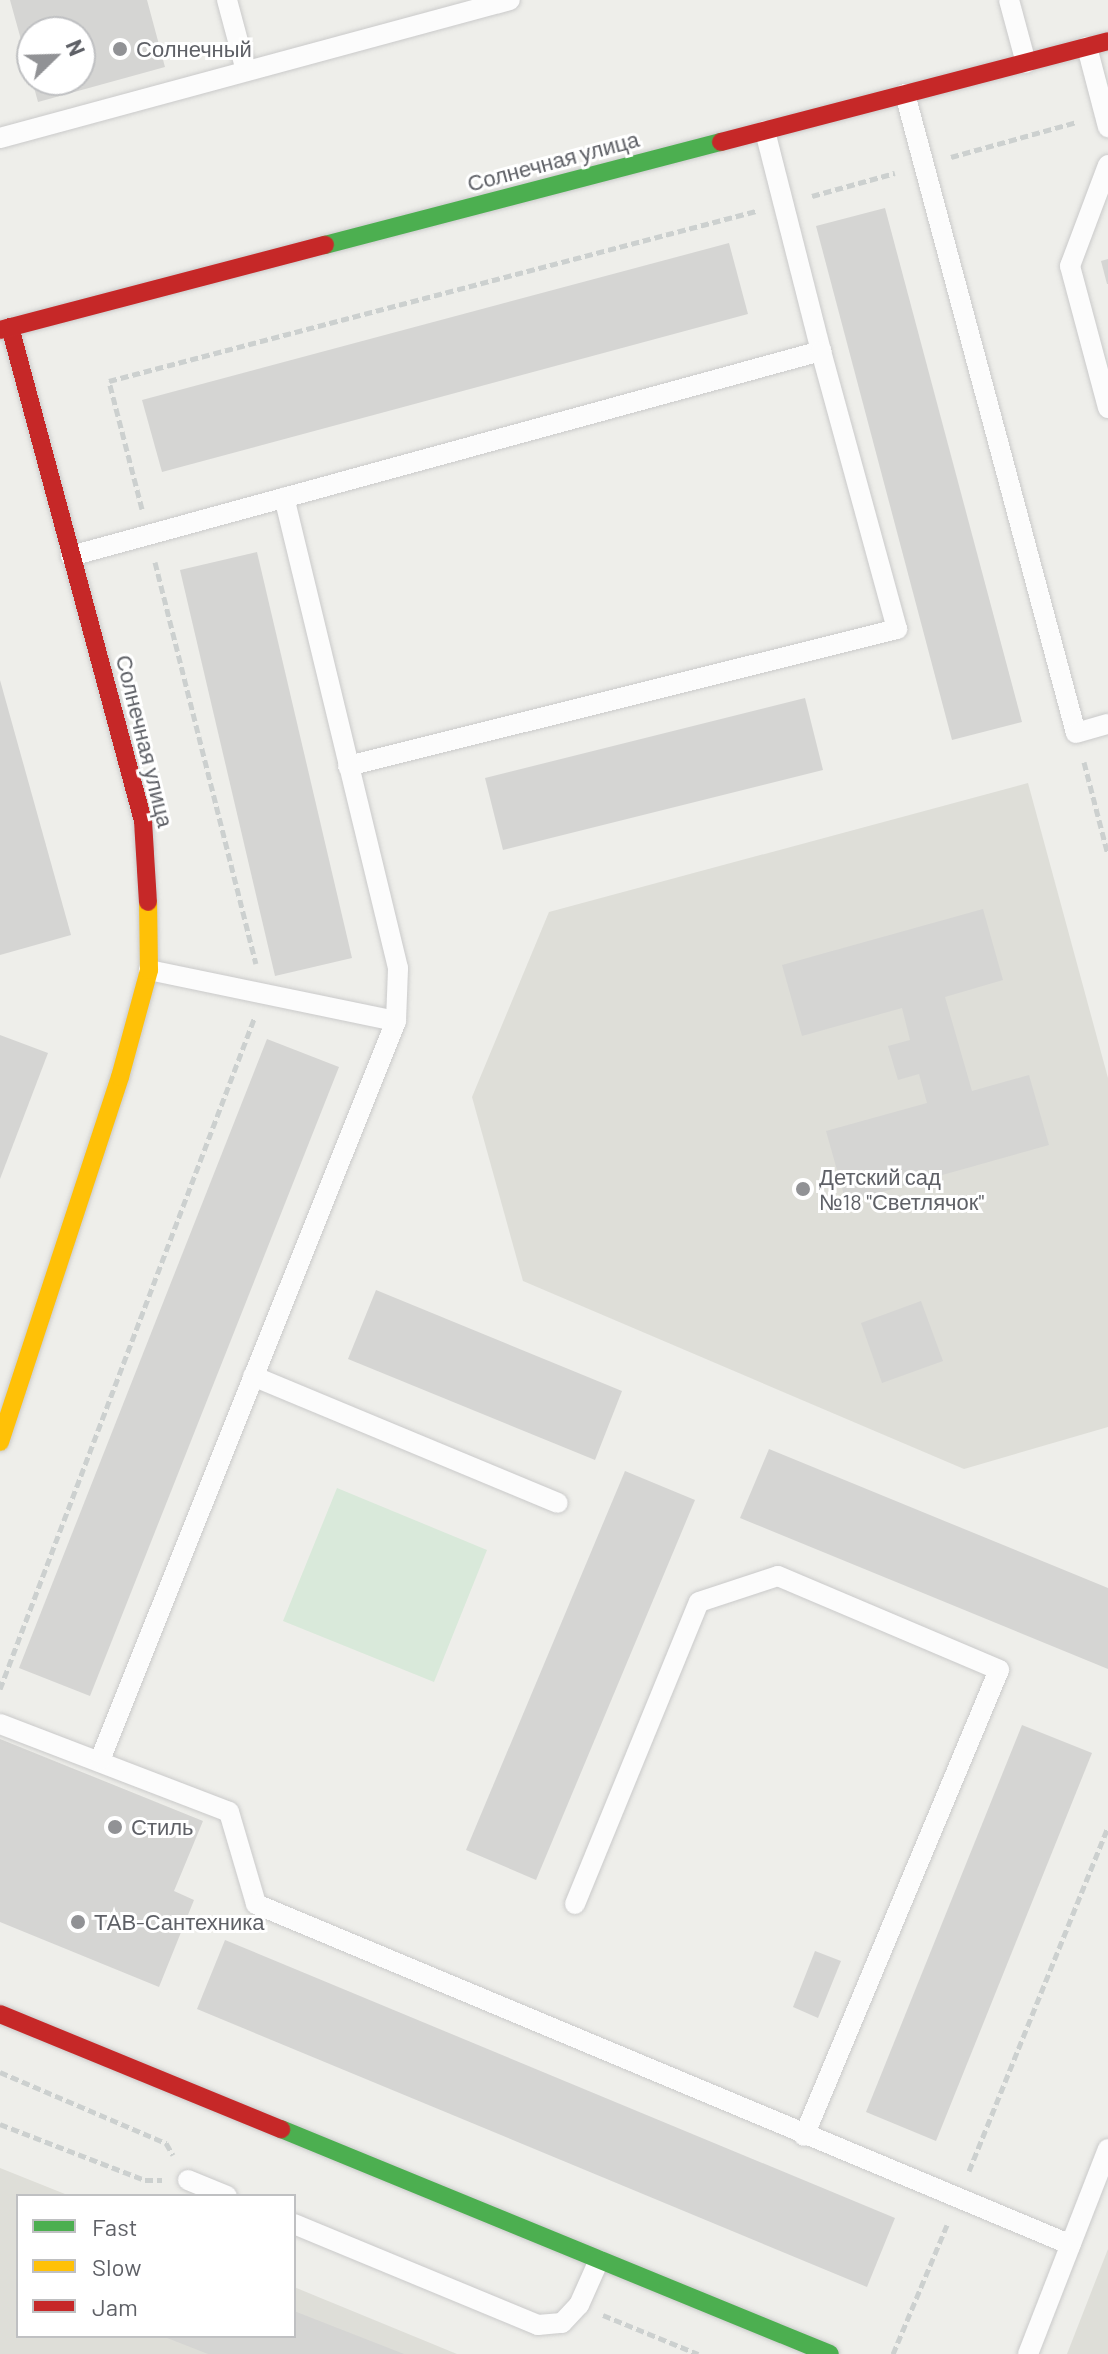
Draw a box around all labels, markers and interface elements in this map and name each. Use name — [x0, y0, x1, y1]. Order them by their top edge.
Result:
north arrow — [16, 16, 96, 96]
text: N — [61, 36, 91, 59]
place label: Солнечный — [136, 36, 252, 62]
marker: Солнечный — [111, 40, 129, 58]
street label: Солнечная улица — [464, 125, 642, 197]
street label: Солнечная улица — [111, 652, 179, 830]
place label: Детский сад №18 "Светлячок" — [819, 1163, 984, 1214]
marker: Детский сад №18 "Светлячок" — [794, 1180, 812, 1198]
place label: Стиль — [131, 1814, 194, 1840]
marker: Стиль — [106, 1818, 124, 1836]
place label: ТАВ-Сантехника — [94, 1909, 265, 1935]
marker: ТАВ-Сантехника — [69, 1913, 87, 1931]
legend — [16, 2194, 296, 2338]
text: Fast — [92, 2212, 137, 2241]
text: Slow — [92, 2252, 141, 2281]
text: Jam — [92, 2292, 138, 2321]

